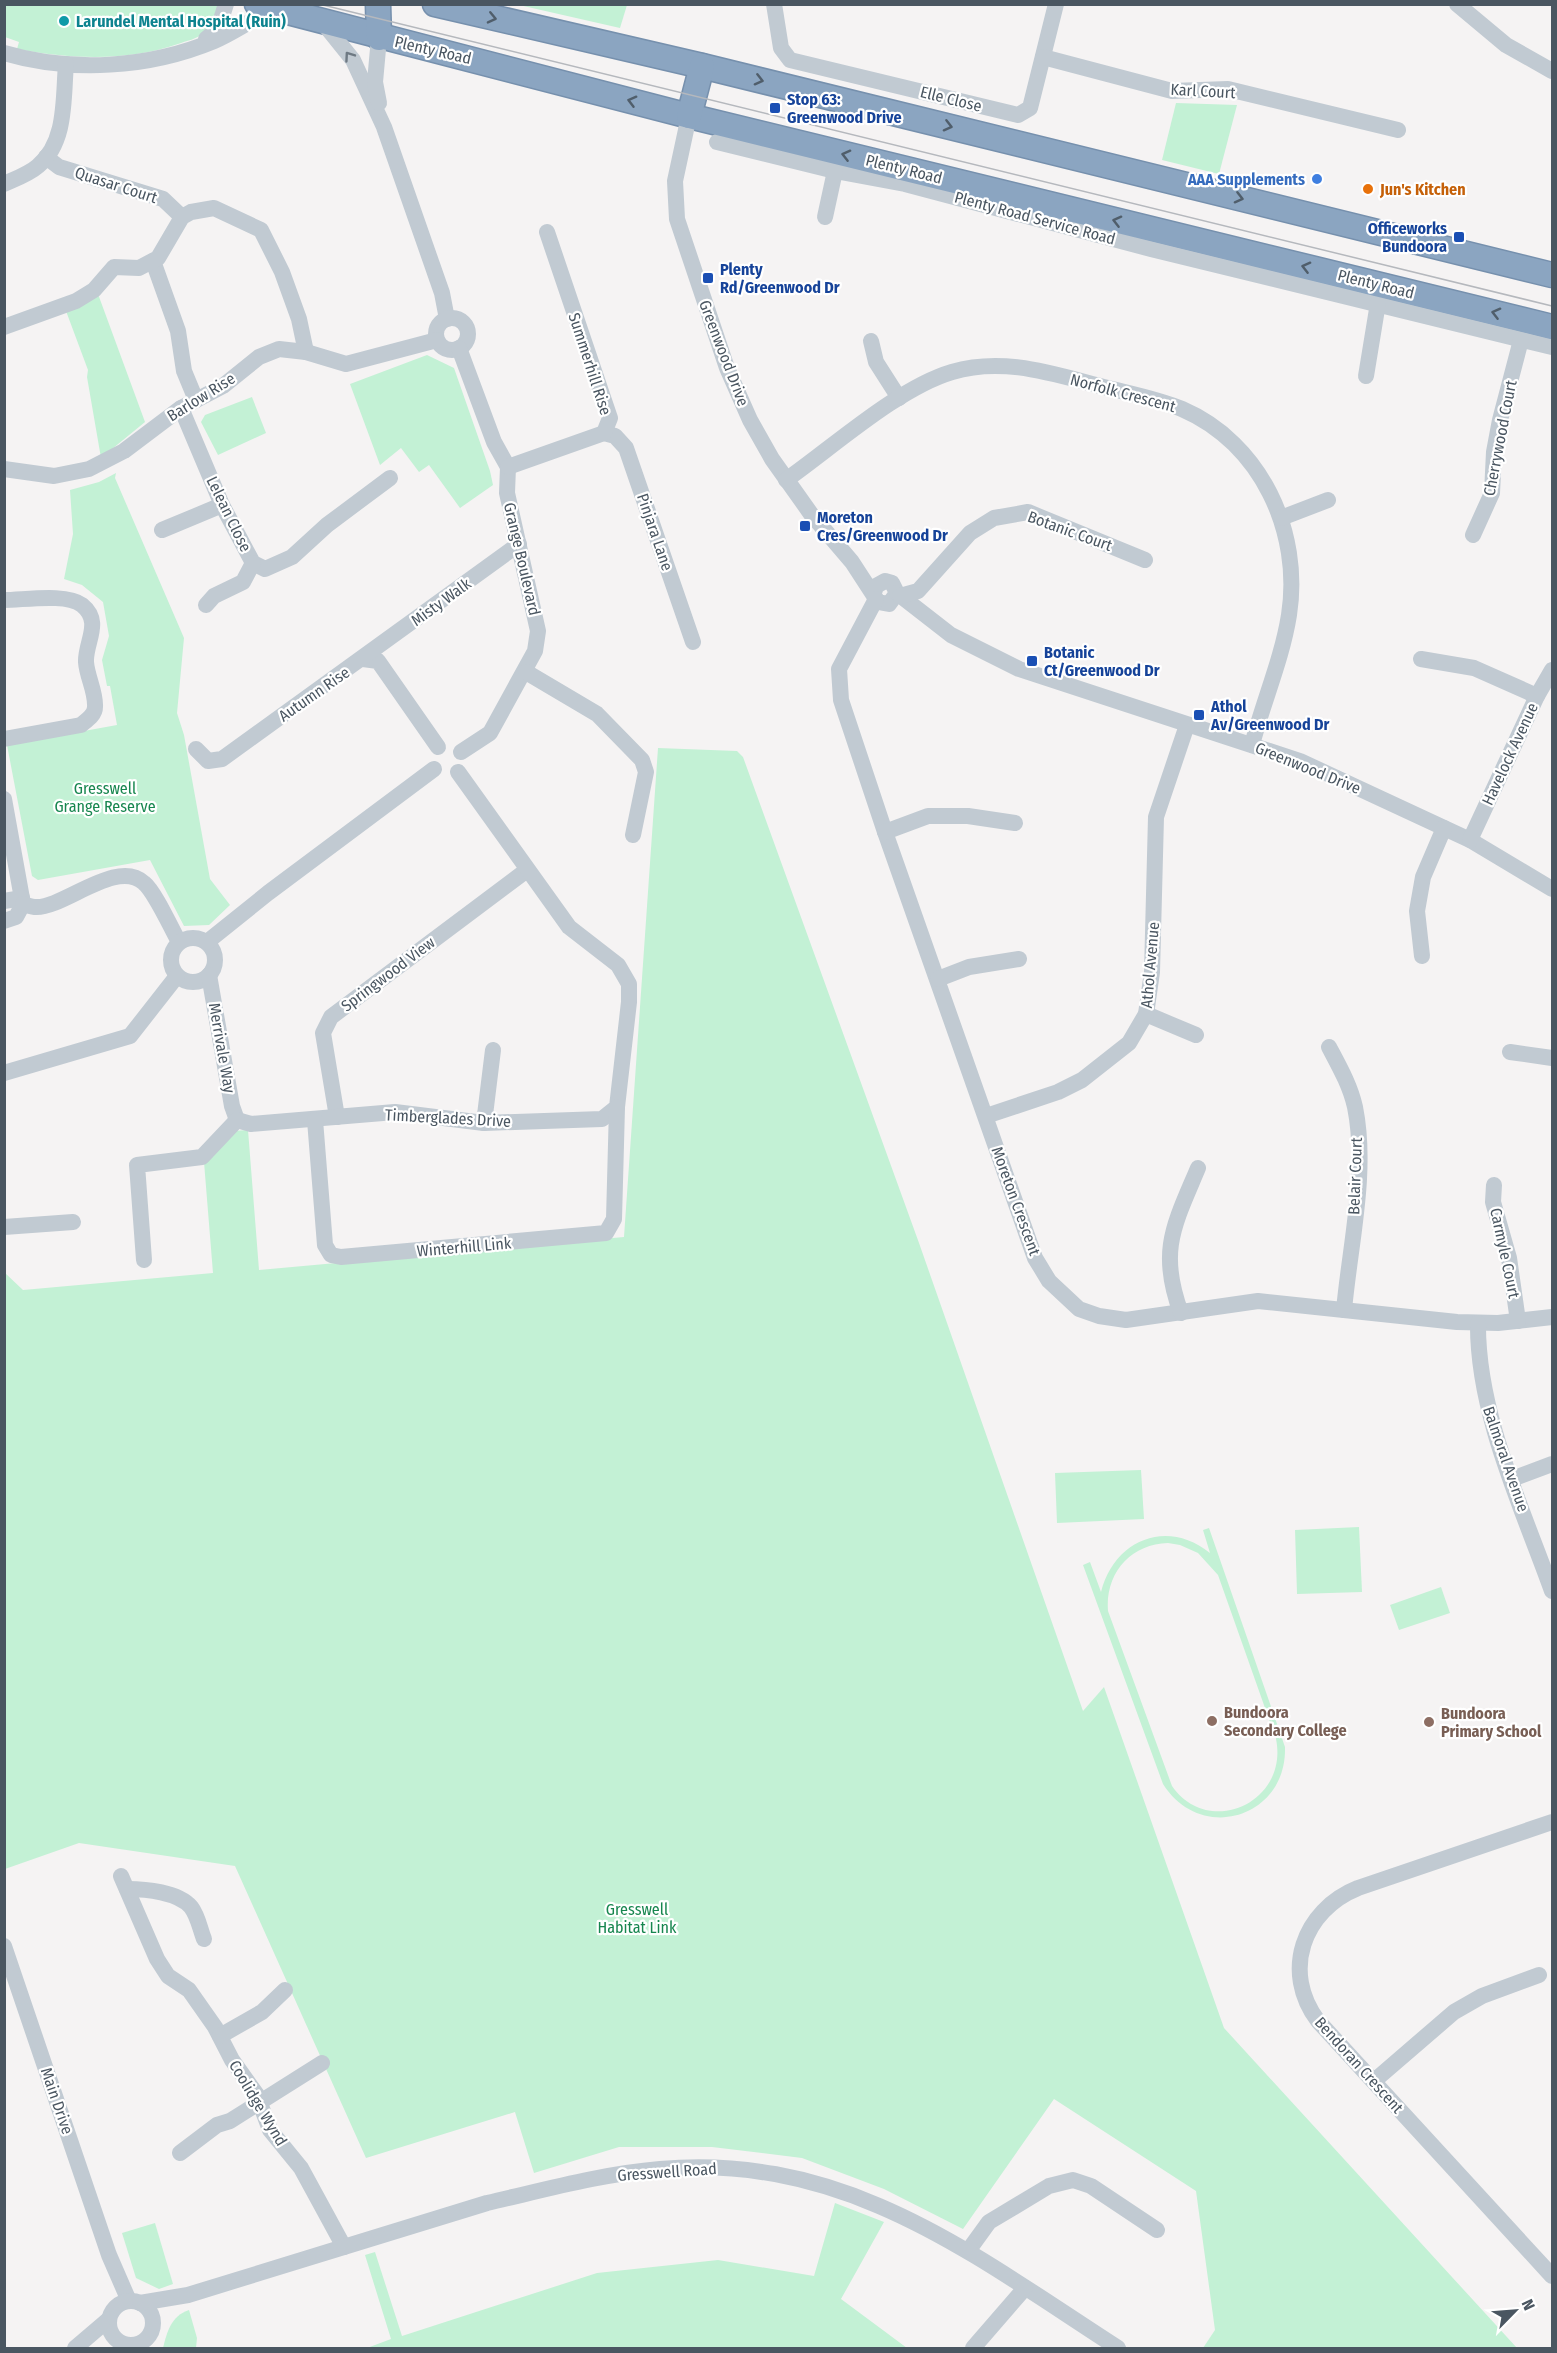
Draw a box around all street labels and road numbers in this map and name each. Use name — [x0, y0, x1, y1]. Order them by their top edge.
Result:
street label: Plenty Road — [393, 32, 473, 68]
street label: Karl Court — [1170, 80, 1237, 102]
street label: Elle Close — [918, 82, 984, 116]
street label: Plenty Road — [864, 150, 944, 188]
street label: Quasar Court — [72, 163, 160, 207]
street label: Plenty Road Service Road — [953, 187, 1117, 249]
street label: Plenty Road — [1336, 265, 1416, 303]
street label: Greenwood Drive — [695, 297, 753, 409]
street label: Summerhill Rise — [565, 310, 616, 418]
street label: Barlow Rise — [164, 369, 239, 425]
street label: Norfolk Crescent — [1068, 370, 1178, 416]
street label: Cherrywood Court — [1479, 378, 1521, 498]
street label: Lelean Close — [203, 473, 256, 555]
street label: Pinjara Lane — [633, 491, 677, 573]
street label: Grange Boulevard — [500, 501, 544, 617]
street label: Botanic Court — [1025, 507, 1116, 555]
street label: Misty Walk — [407, 574, 475, 630]
street label: Autumn Rise — [275, 663, 353, 725]
street label: Havelock Avenue — [1478, 700, 1542, 808]
street label: Greenwood Drive — [1252, 738, 1364, 798]
street label: Athol Avenue — [1137, 921, 1163, 1009]
street label: Springwood View — [337, 932, 439, 1015]
street label: Merrivale Way — [205, 1001, 239, 1095]
street label: Timberglades Drive — [385, 1105, 511, 1131]
street label: Belair Court — [1344, 1136, 1366, 1215]
street label: Moreton Crescent — [988, 1144, 1045, 1259]
street label: Carmyle Court — [1486, 1206, 1524, 1301]
street label: Winterhill Link — [416, 1233, 512, 1261]
street label: Balmoral Avenue — [1479, 1404, 1533, 1514]
street label: Bendoran Crescent — [1311, 2013, 1408, 2118]
street label: Coolidge Wynd — [225, 2057, 291, 2149]
street label: Main Drive — [37, 2065, 77, 2137]
street label: Gresswell Road — [617, 2159, 717, 2185]

